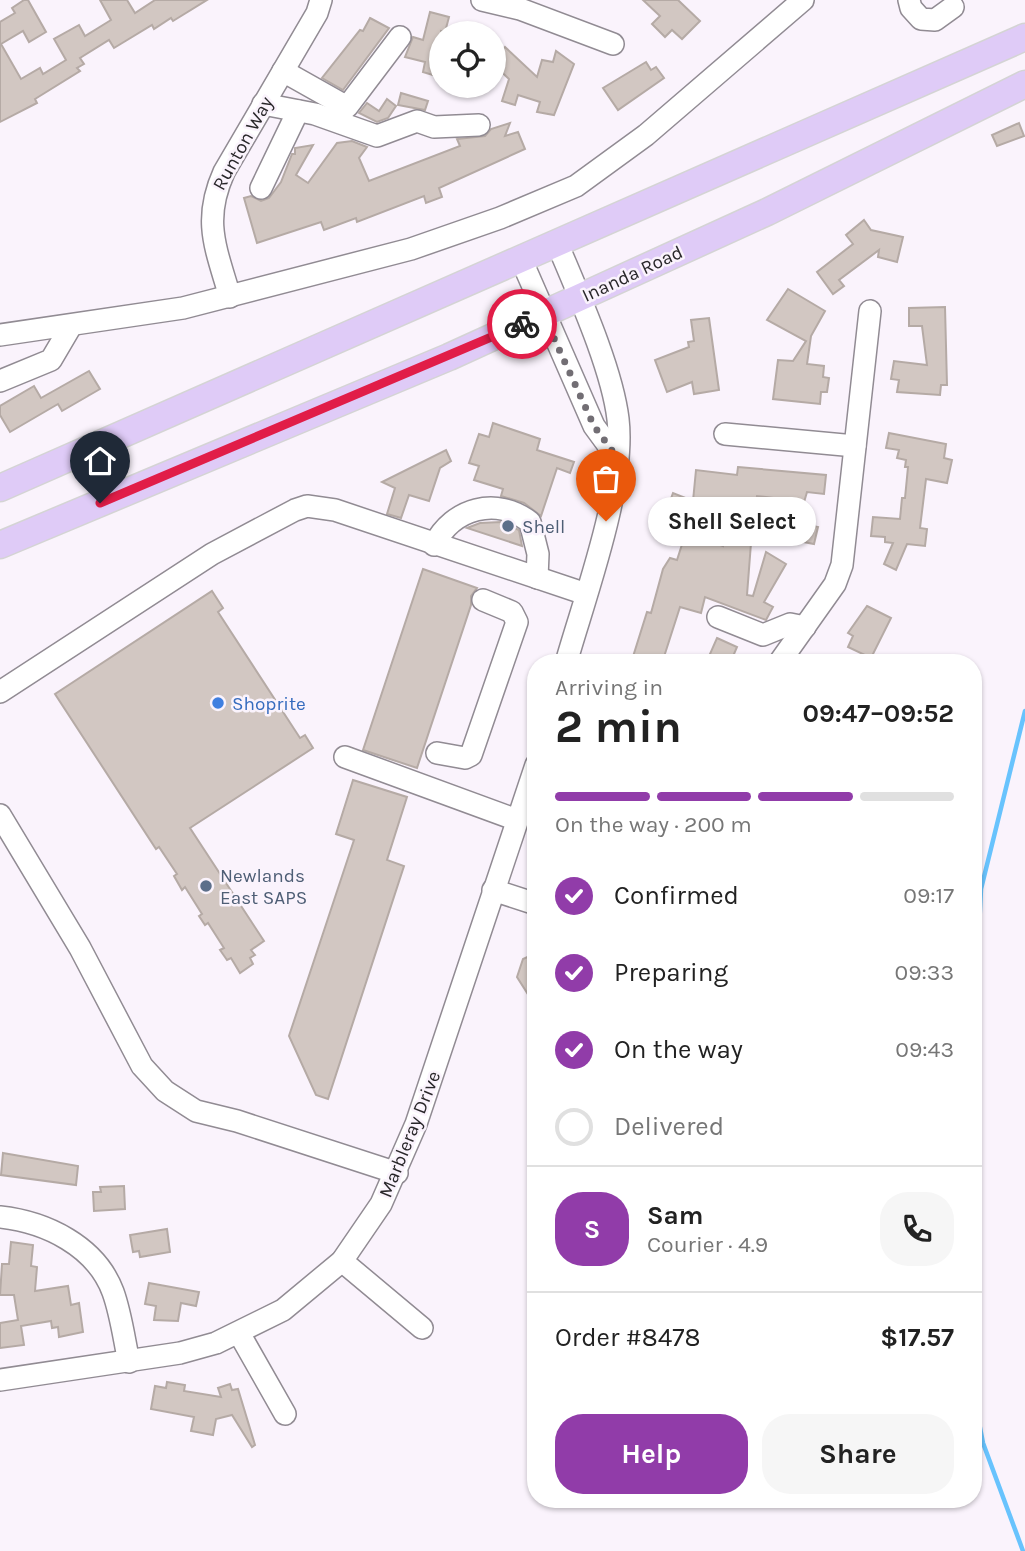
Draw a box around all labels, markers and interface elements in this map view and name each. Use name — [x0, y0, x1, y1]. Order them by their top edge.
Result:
map controls — [429, 21, 506, 98]
button: locate — [429, 21, 506, 98]
street label: Runton Way — [208, 93, 278, 194]
street label: Inanda Road — [579, 241, 686, 307]
courier — [487, 289, 557, 359]
icon: bike — [503, 305, 541, 343]
pin — [70, 431, 130, 503]
icon: home — [81, 442, 119, 480]
pin — [576, 449, 636, 521]
icon: bag — [587, 460, 625, 498]
callout: Shell Select — [648, 496, 816, 546]
text: Shell Select — [668, 508, 796, 535]
place label: Shell — [522, 516, 565, 538]
marker: Shell — [500, 518, 516, 534]
text: Arriving in — [555, 674, 663, 701]
place label: Shoprite — [232, 693, 306, 715]
marker: Shoprite — [210, 695, 226, 711]
text: 09:47–09:52 — [802, 698, 954, 729]
text: 2 min — [555, 700, 682, 754]
text: On the way · 200 m — [555, 811, 752, 838]
place label: Newlands East SAPS — [220, 865, 307, 909]
icon: check — [555, 877, 593, 915]
marker: Newlands East SAPS — [198, 878, 214, 894]
text: Confirmed — [614, 880, 739, 911]
text: 09:17 — [903, 882, 954, 909]
icon: check — [555, 954, 593, 992]
text: Preparing — [614, 957, 728, 988]
text: 09:33 — [895, 959, 954, 986]
icon: check — [555, 1031, 593, 1069]
text: On the way — [614, 1034, 743, 1065]
text: 09:43 — [895, 1036, 954, 1063]
street label: Marbleray Drive — [374, 1068, 445, 1201]
text: Delivered — [614, 1111, 724, 1142]
button: phone — [880, 1192, 954, 1266]
text: Sam — [647, 1200, 703, 1231]
text: S — [584, 1214, 600, 1245]
text: Courier · 4.9 — [647, 1231, 768, 1258]
text: Order #8478 — [555, 1322, 700, 1353]
text: $17.57 — [880, 1322, 954, 1353]
button: Help — [555, 1414, 748, 1494]
button: Share — [762, 1414, 954, 1494]

